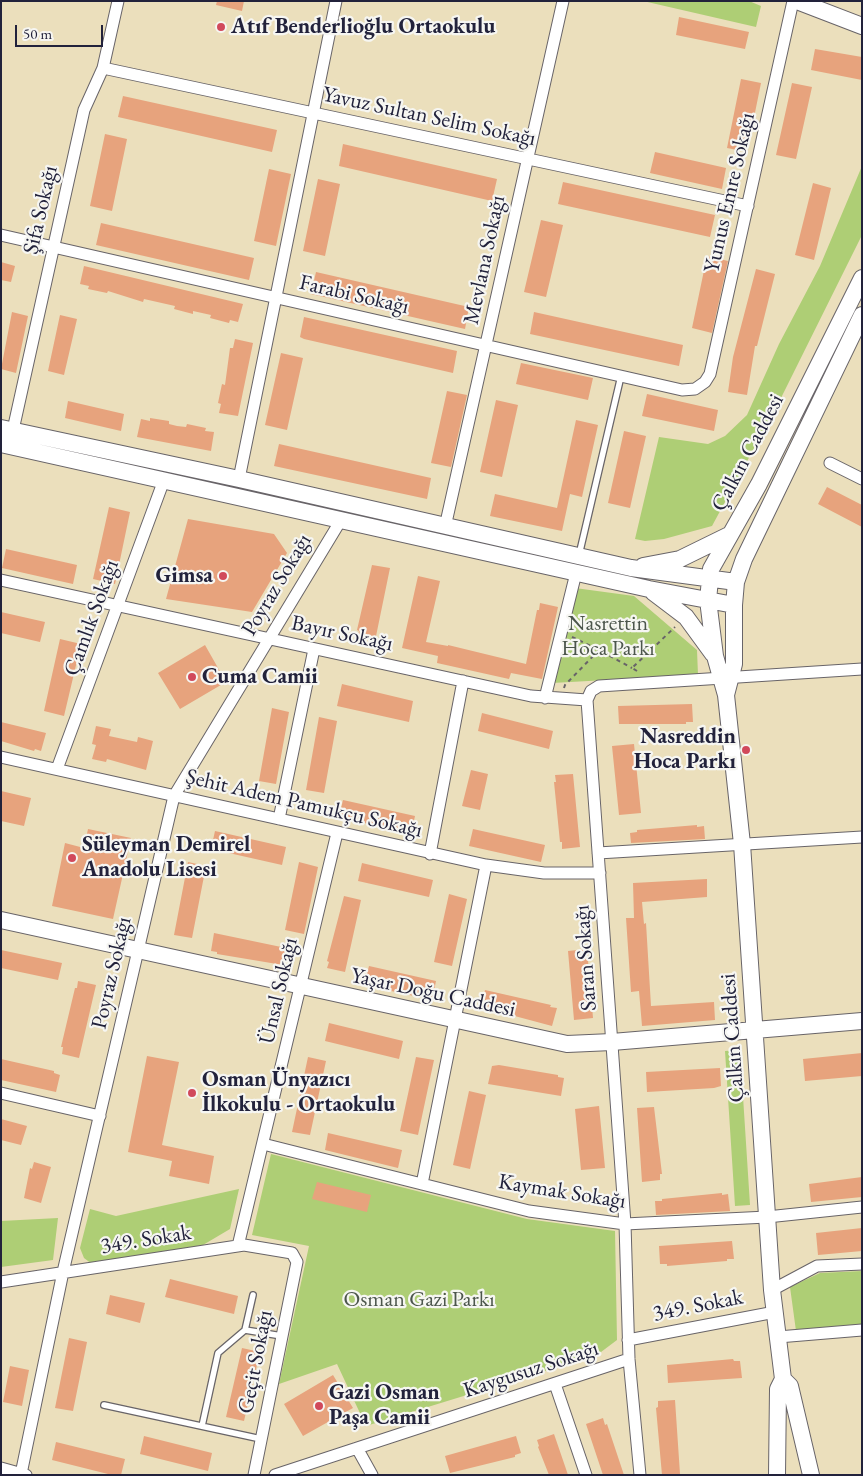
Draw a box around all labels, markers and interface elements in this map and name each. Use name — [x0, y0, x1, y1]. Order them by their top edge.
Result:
place label: Atıf Benderlioğlu Ortaokulu — [231, 14, 495, 40]
scale bar — [18, 15, 105, 47]
marker: Atıf Benderlioğlu Ortaokulu — [215, 21, 227, 33]
text: 50 m — [23, 24, 52, 43]
street label: Yavuz Sultan Selim Sokağı — [320, 81, 538, 153]
street label: Yunus Emre Sokağı — [699, 110, 761, 276]
street label: Şifa Sokağı — [18, 163, 64, 257]
street label: Mevlana Sokağı — [458, 193, 512, 327]
street label: Farabi Sokağı — [297, 270, 411, 320]
street label: Çalkın Caddesi — [706, 390, 790, 516]
street label: Poyraz Sokağı — [236, 529, 318, 641]
street label: Çamlık Sokağı — [59, 556, 125, 680]
place label: Gimsa — [155, 563, 213, 589]
marker: Gimsa — [217, 570, 229, 582]
street label: Bayır Sokağı — [289, 610, 395, 658]
park label: Nasrettin Hoca Parkı — [561, 611, 655, 662]
place label: Cuma Camii — [202, 664, 318, 690]
marker: Cuma Camii — [186, 671, 198, 683]
place label: Nasreddin Hoca Parkı — [634, 724, 736, 776]
marker: Nasreddin Hoca Parkı — [740, 744, 752, 756]
street label: Şehit Adem Pamukçu Sokağı — [183, 764, 425, 844]
place label: Süleyman Demirel Anadolu Lisesi — [82, 832, 250, 884]
marker: Süleyman Demirel Anadolu Lisesi — [66, 852, 78, 864]
street label: Saran Sokağı — [569, 904, 603, 1012]
street label: Poyraz Sokağı — [86, 914, 138, 1032]
street label: Ünsal Sokağı — [254, 935, 304, 1047]
street label: Yaşar Doğu Caddesi — [348, 963, 518, 1023]
street label: Çalkın Caddesi — [715, 973, 751, 1103]
place label: Osman Ünyazıcı İlkokulu - Ortaokulu — [202, 1067, 395, 1118]
marker: Osman Ünyazıcı İlkokulu - Ortaokulu — [186, 1087, 198, 1099]
street label: Kaymak Sokağı — [496, 1169, 628, 1215]
street label: 349. Sokak — [99, 1220, 193, 1260]
street label: 349. Sokak — [651, 1284, 745, 1328]
park label: Osman Gazi Parkı — [343, 1287, 495, 1313]
street label: Geçit Sokağı — [233, 1308, 279, 1416]
street label: Kaygusuz Sokağı — [460, 1336, 602, 1404]
place label: Gazi Osman Paşa Camii — [329, 1380, 440, 1432]
marker: Gazi Osman Paşa Camii — [313, 1400, 325, 1412]

